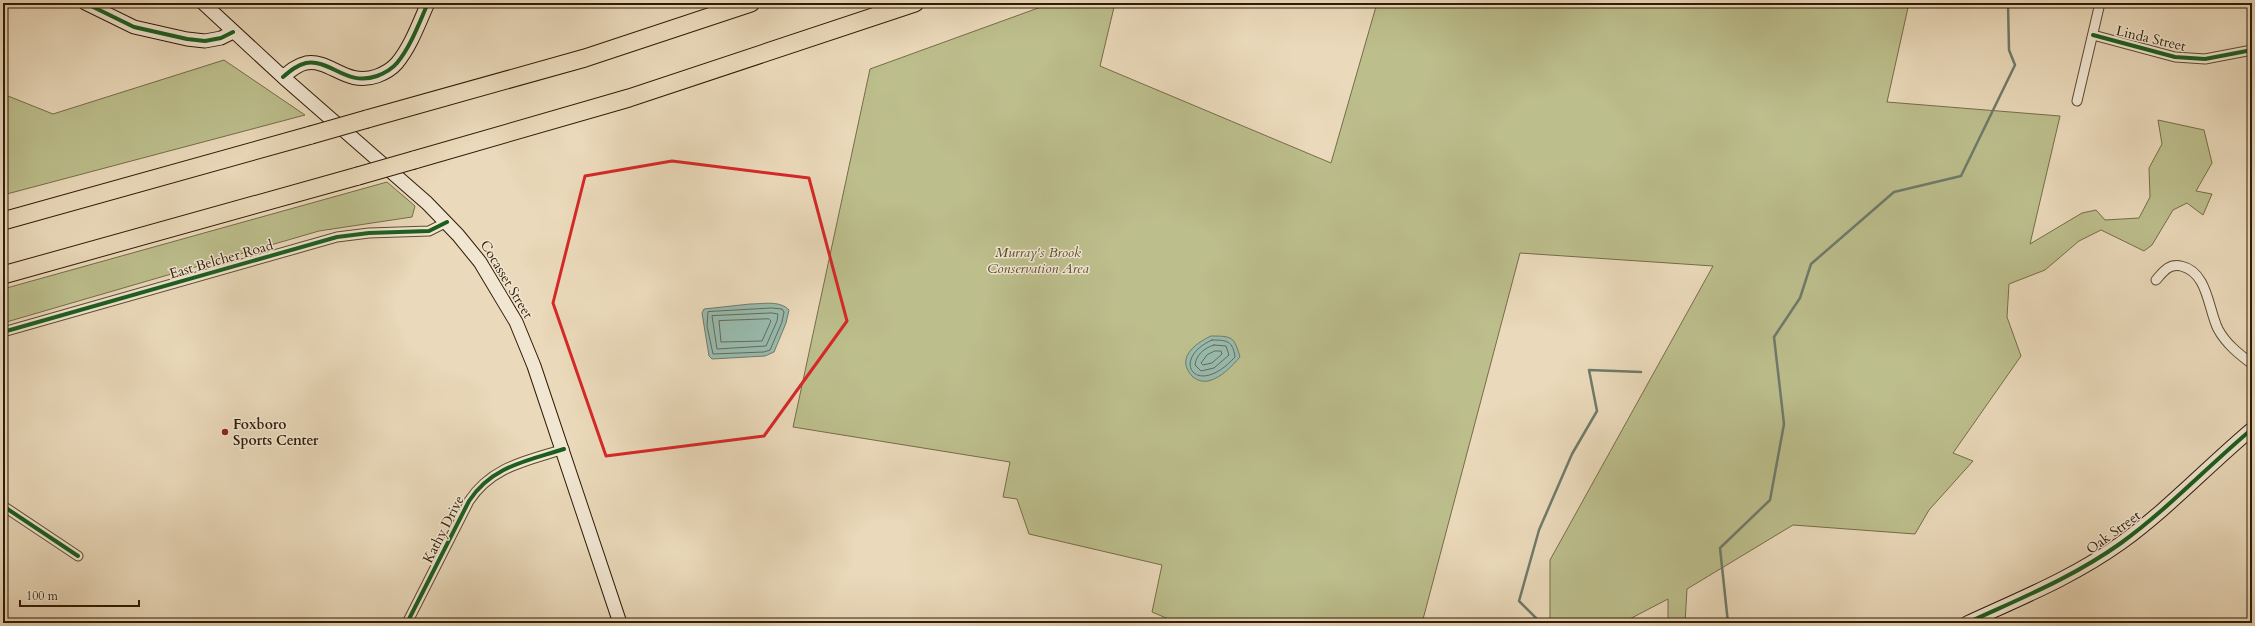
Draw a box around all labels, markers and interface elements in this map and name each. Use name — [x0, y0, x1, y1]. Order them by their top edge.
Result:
street label: Linda Street — [2114, 21, 2188, 56]
street label: East Belcher Road — [167, 235, 276, 283]
street label: Cocasset Street — [476, 237, 538, 322]
park label: Murray's Brook Conservation Area — [987, 243, 1089, 278]
place label: Foxboro Sports Center — [233, 415, 319, 450]
marker: Foxboro Sports Center — [220, 427, 230, 437]
street label: Kathy Drive — [418, 492, 469, 566]
street label: Oak Street — [2082, 506, 2145, 559]
scale bar — [20, 582, 139, 608]
text: 100 m — [26, 588, 59, 604]

